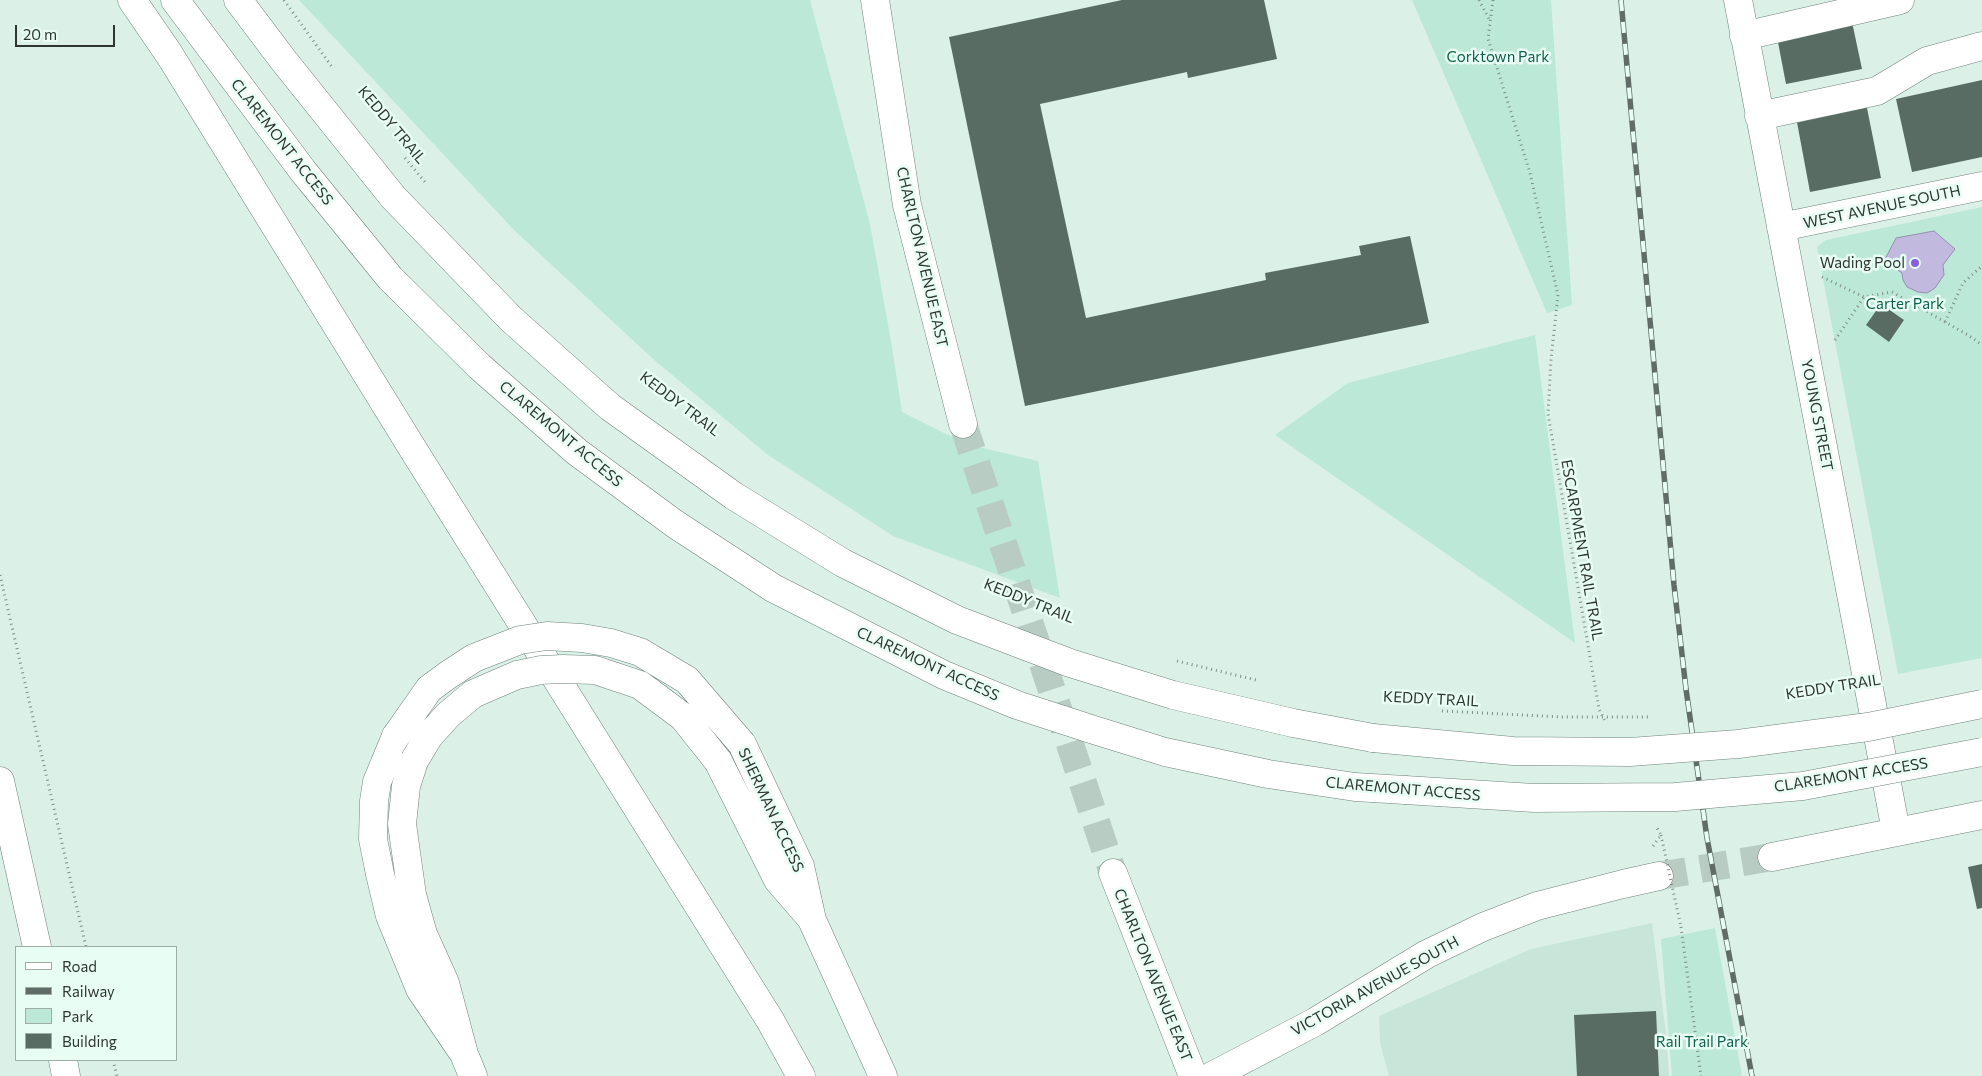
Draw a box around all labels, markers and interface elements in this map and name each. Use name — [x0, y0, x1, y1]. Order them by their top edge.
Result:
scale bar — [18, 15, 118, 47]
text: 20 m — [23, 25, 57, 43]
park label: Corktown Park — [1447, 48, 1549, 66]
street label: CLAREMONT ACCESS — [227, 75, 337, 209]
street label: KEDDY TRAIL — [354, 82, 430, 168]
street label: CHARLTON AVENUE EAST — [892, 165, 952, 349]
street label: WEST AVENUE SOUTH — [1802, 181, 1962, 233]
place label: Wading Pool — [1820, 254, 1905, 272]
marker: Wading Pool — [1909, 257, 1921, 269]
park label: Carter Park — [1866, 295, 1944, 313]
street label: YOUNG STREET — [1797, 358, 1837, 472]
street label: KEDDY TRAIL — [636, 368, 724, 440]
street label: CLAREMONT ACCESS — [496, 377, 626, 491]
street label: ESCARPMENT RAIL TRAIL — [1557, 458, 1607, 642]
street label: KEDDY TRAIL — [981, 575, 1077, 627]
street label: CLAREMONT ACCESS — [854, 623, 1002, 705]
street label: KEDDY TRAIL — [1784, 671, 1882, 703]
street label: KEDDY TRAIL — [1383, 688, 1479, 710]
street label: SHERMAN ACCESS — [734, 745, 808, 875]
street label: CLAREMONT ACCESS — [1773, 754, 1929, 796]
street label: CLAREMONT ACCESS — [1325, 773, 1481, 805]
street label: CHARLTON AVENUE EAST — [1110, 886, 1196, 1064]
street label: VICTORIA AVENUE SOUTH — [1288, 932, 1462, 1040]
legend — [15, 946, 178, 1061]
text: Road — [62, 957, 97, 975]
text: Railway — [62, 982, 115, 1000]
text: Park — [62, 1007, 93, 1025]
text: Building — [62, 1032, 117, 1050]
park label: Rail Trail Park — [1656, 1033, 1748, 1051]

